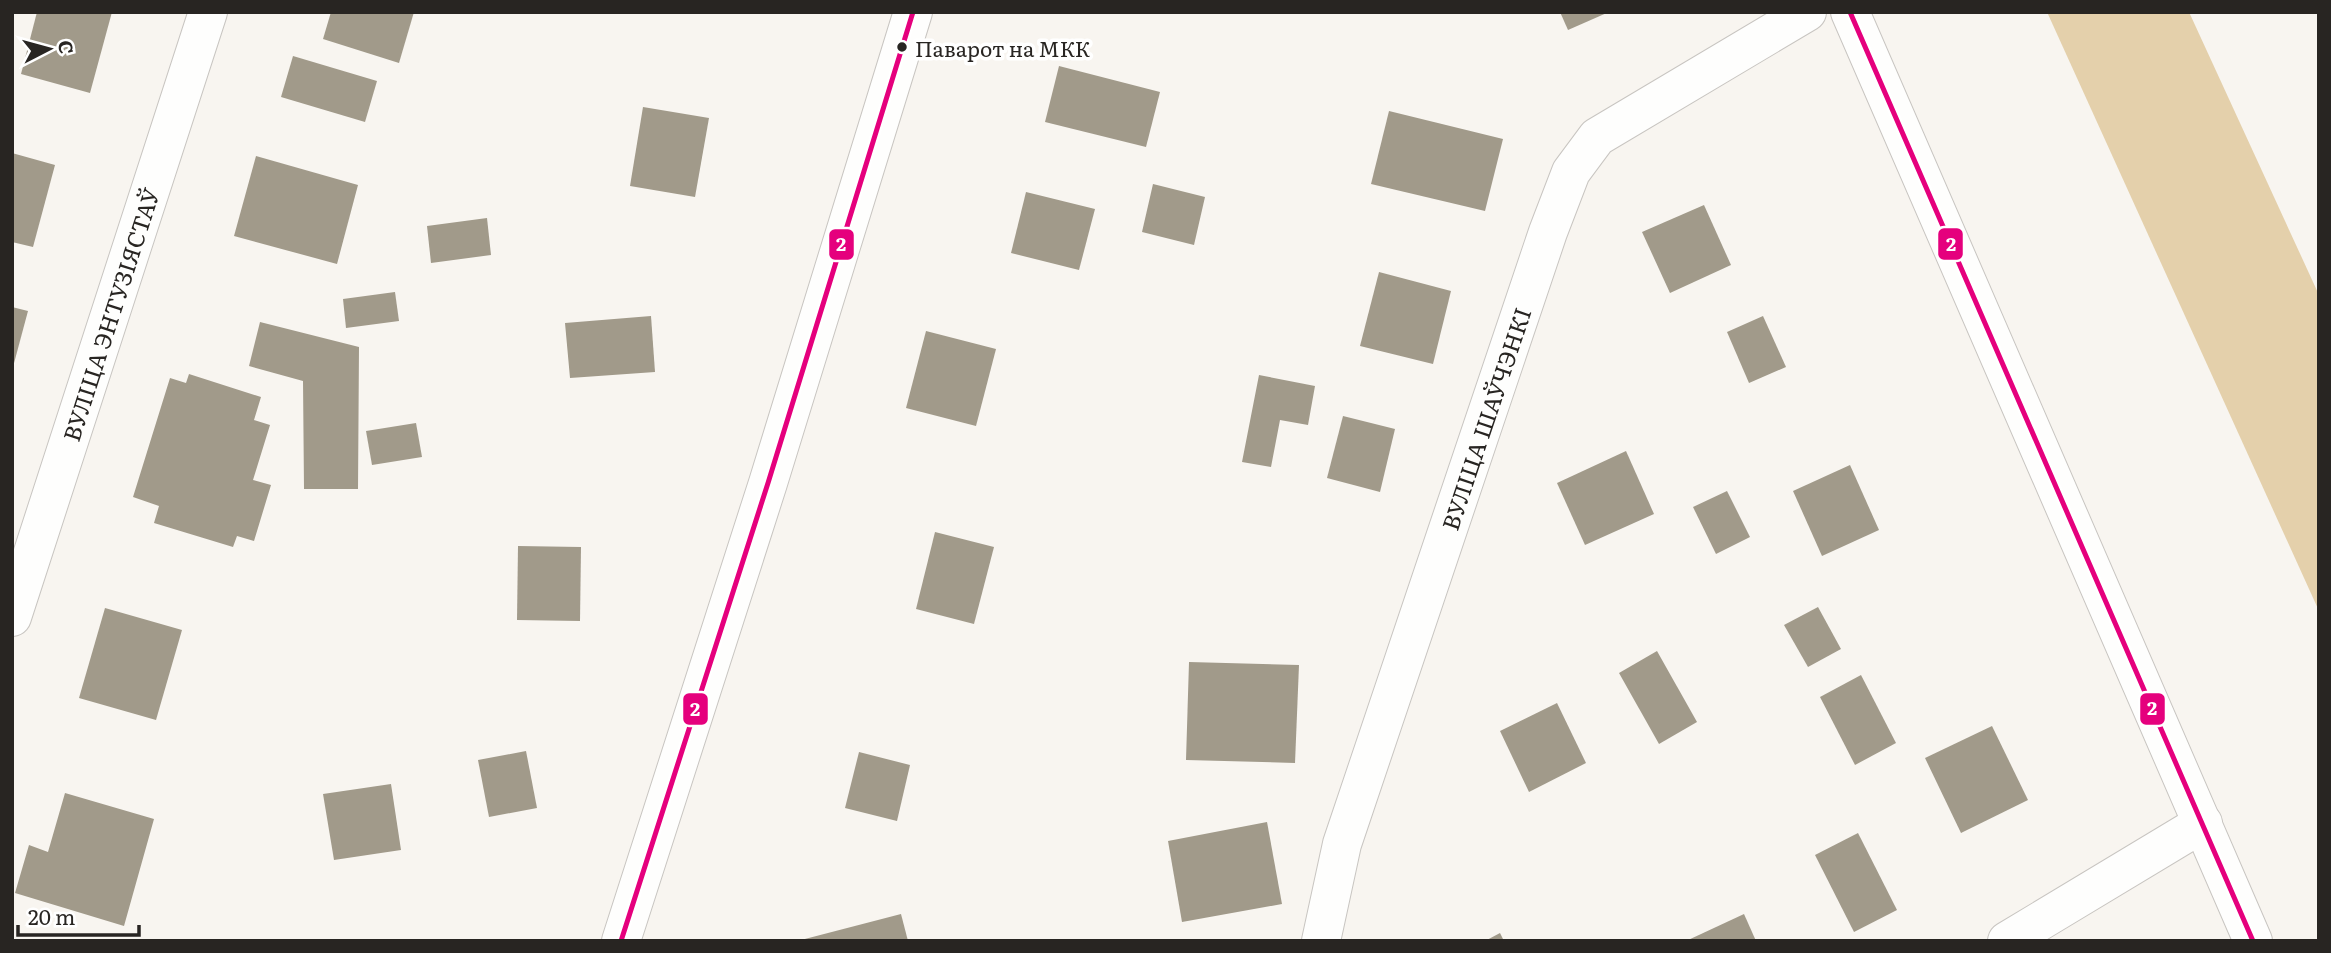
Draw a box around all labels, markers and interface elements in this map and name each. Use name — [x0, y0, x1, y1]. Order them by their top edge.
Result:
north arrow — [14, 14, 84, 84]
place label: Паварот на МКК — [915, 32, 1091, 63]
text: С — [52, 39, 82, 55]
marker: Паварот на МКК — [895, 40, 909, 54]
street label: ВУЛІЦА ЭНТУЗІЯСТАЎ — [53, 183, 167, 445]
line badge: 2 — [1937, 227, 1964, 261]
line badge: 2 — [828, 228, 855, 261]
text: 2 — [836, 229, 846, 257]
text: 2 — [1946, 229, 1956, 257]
street label: ВУЛІЦА ШАЎЧЭНКІ — [1432, 303, 1538, 535]
line badge: 2 — [682, 692, 709, 726]
line badge: 2 — [2139, 692, 2166, 726]
text: 2 — [2147, 693, 2157, 721]
text: 2 — [690, 694, 700, 722]
scale bar — [18, 894, 138, 938]
text: 20 m — [28, 900, 75, 931]

